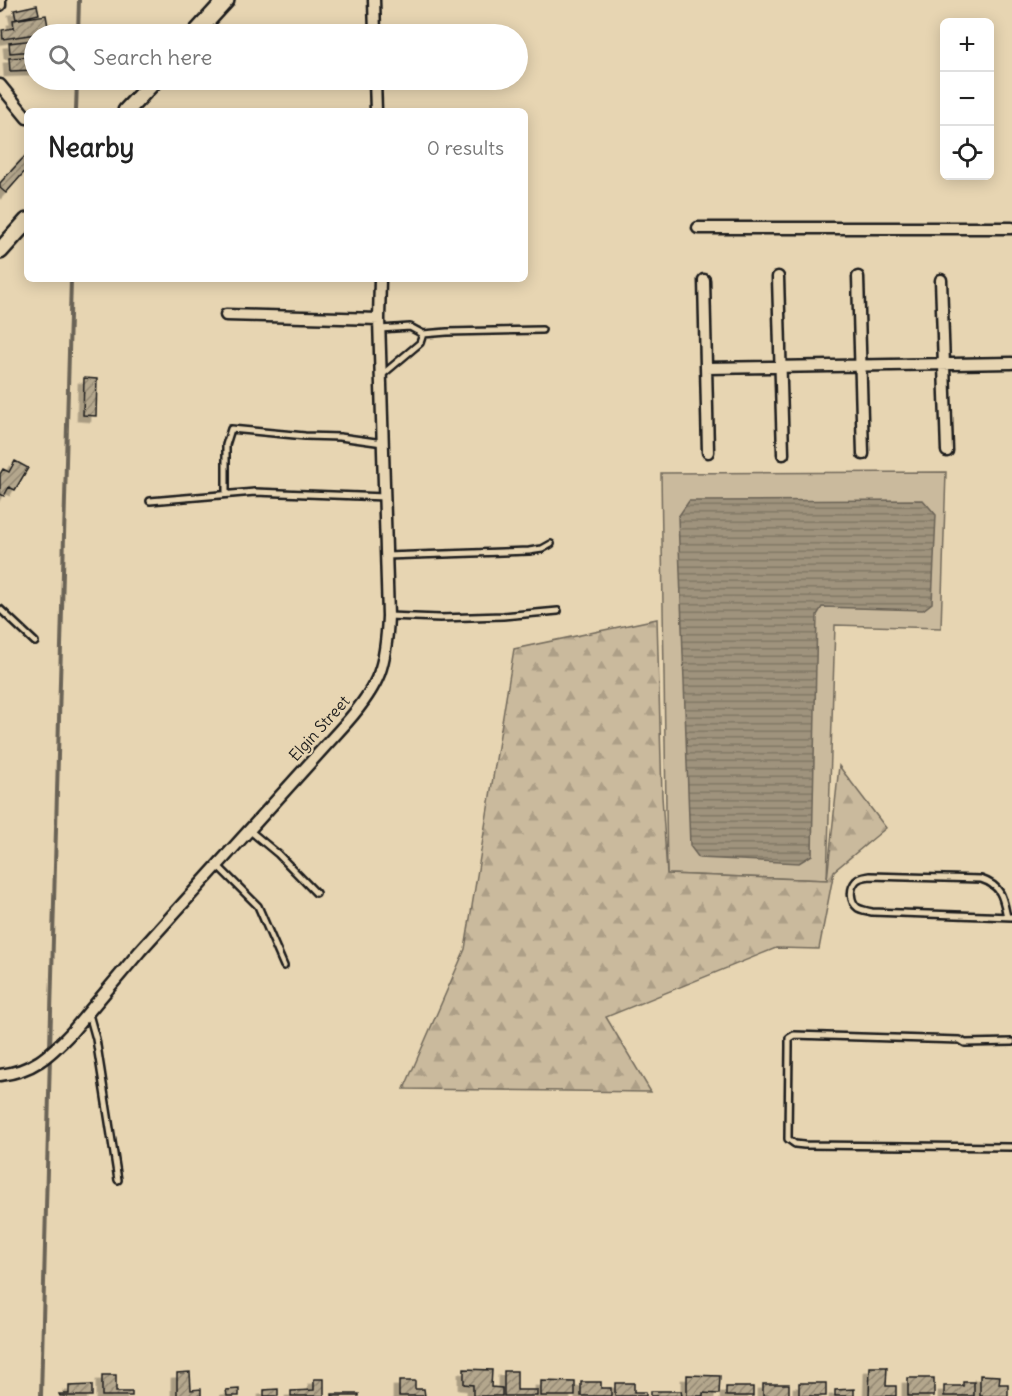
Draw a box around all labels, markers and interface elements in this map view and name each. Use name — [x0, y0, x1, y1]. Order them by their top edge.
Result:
map controls — [940, 18, 994, 180]
button: + — [940, 18, 994, 72]
search box — [24, 24, 528, 90]
icon: search — [45, 41, 78, 74]
text: Search here — [93, 43, 212, 71]
button: − — [940, 72, 994, 126]
button: locate — [940, 126, 994, 180]
text: Nearby — [48, 131, 134, 164]
text: 0 results — [427, 135, 504, 160]
street label: Elgin Street — [284, 691, 354, 765]

